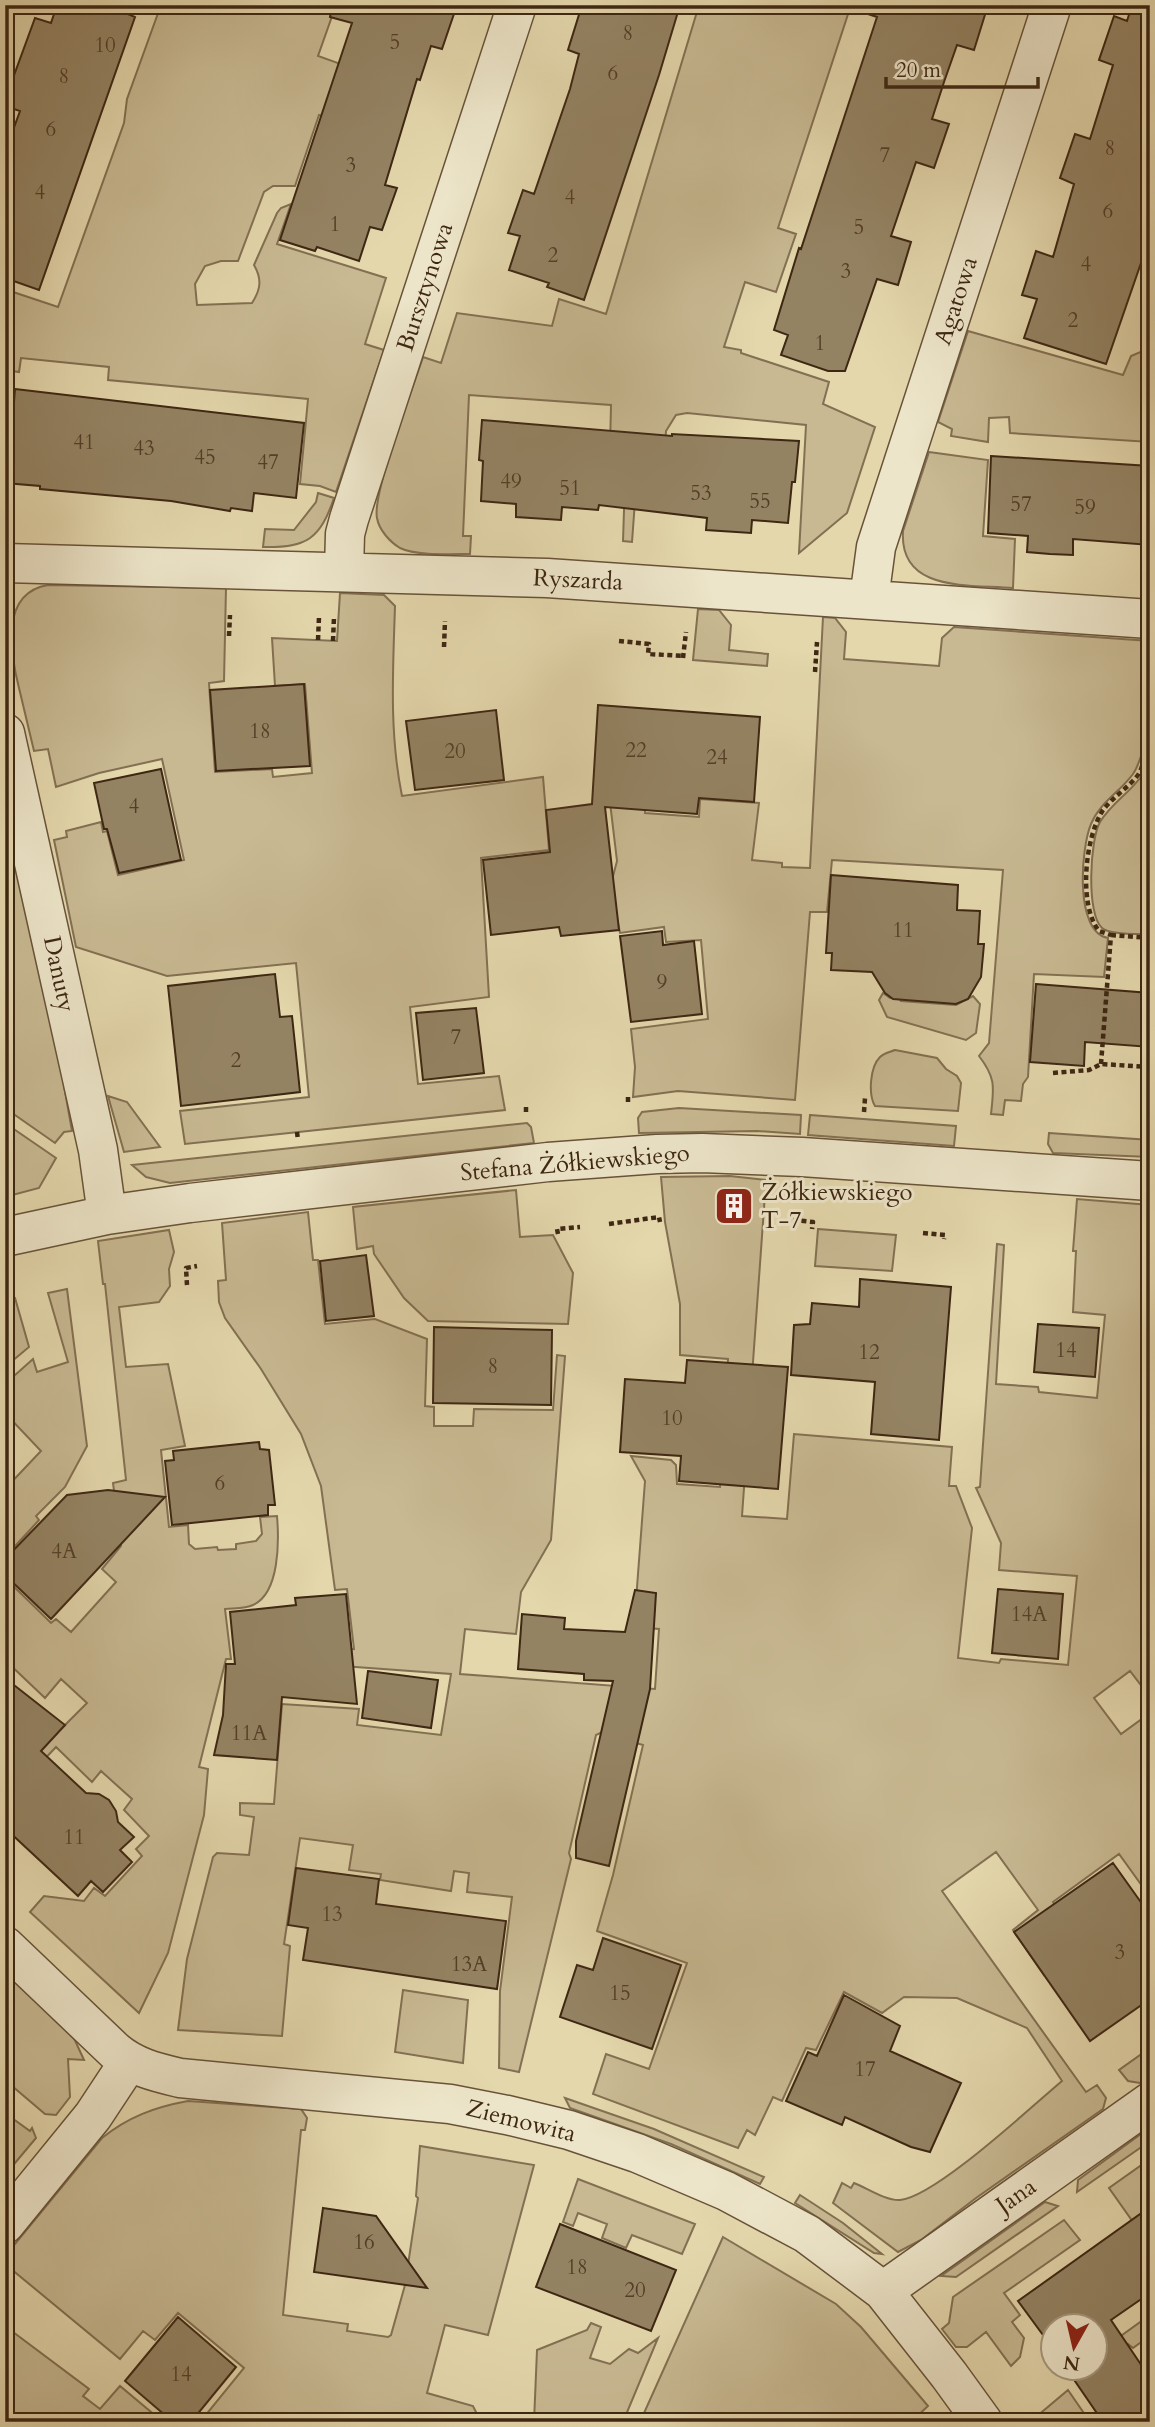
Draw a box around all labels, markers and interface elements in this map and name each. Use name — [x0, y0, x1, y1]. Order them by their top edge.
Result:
house number: 8 — [623, 19, 633, 48]
house number: 5 — [390, 28, 400, 57]
house number: 10 — [94, 31, 116, 60]
scale bar — [886, 46, 1038, 90]
text: 20 m — [896, 56, 941, 85]
house number: 6 — [608, 59, 618, 88]
house number: 8 — [59, 62, 69, 91]
house number: 6 — [46, 115, 56, 144]
house number: 8 — [1105, 134, 1115, 163]
house number: 7 — [880, 141, 891, 170]
house number: 3 — [346, 151, 356, 180]
house number: 4 — [35, 178, 46, 207]
house number: 4 — [565, 183, 576, 212]
house number: 6 — [1103, 197, 1113, 226]
house number: 1 — [330, 210, 340, 239]
house number: 5 — [854, 213, 864, 242]
street label: Bursztynowa — [389, 218, 462, 356]
house number: 2 — [548, 241, 559, 270]
house number: 4 — [1081, 250, 1092, 279]
street label: Agatowa — [926, 252, 986, 349]
house number: 3 — [841, 257, 851, 286]
house number: 2 — [1068, 306, 1079, 335]
house number: 1 — [815, 329, 825, 358]
house number: 41 — [73, 428, 95, 457]
house number: 43 — [133, 434, 155, 463]
house number: 45 — [194, 443, 216, 472]
house number: 47 — [257, 448, 279, 477]
house number: 49 — [500, 467, 522, 496]
house number: 51 — [559, 474, 581, 503]
house number: 53 — [690, 479, 712, 508]
house number: 55 — [749, 487, 771, 516]
house number: 57 — [1010, 490, 1032, 519]
house number: 59 — [1074, 493, 1096, 522]
street label: Ryszarda — [532, 561, 625, 599]
house number: 18 — [249, 717, 271, 746]
house number: 22 — [625, 736, 647, 765]
house number: 20 — [444, 737, 466, 766]
house number: 24 — [706, 743, 728, 772]
house number: 4 — [129, 792, 140, 821]
house number: 11 — [892, 916, 914, 945]
street label: Danuty — [35, 933, 83, 1015]
house number: 9 — [657, 968, 668, 997]
house number: 7 — [451, 1023, 462, 1052]
house number: 2 — [231, 1046, 242, 1075]
street label: Stefana Żółkiewskiego — [459, 1137, 691, 1189]
place label: Żółkiewskiego T-7 — [761, 1176, 912, 1237]
building icon: Żółkiewskiego T-7 — [713, 1185, 755, 1227]
house number: 14 — [1055, 1336, 1077, 1365]
house number: 12 — [858, 1338, 880, 1367]
house number: 8 — [488, 1352, 498, 1381]
house number: 10 — [661, 1404, 683, 1433]
house number: 6 — [215, 1469, 225, 1498]
house number: 4A — [51, 1537, 77, 1566]
house number: 14A — [1011, 1600, 1047, 1629]
house number: 11A — [231, 1719, 267, 1748]
house number: 11 — [63, 1823, 85, 1852]
house number: 13 — [321, 1900, 343, 1929]
house number: 3 — [1115, 1938, 1125, 1967]
house number: 13A — [451, 1950, 487, 1979]
house number: 15 — [609, 1979, 631, 2008]
house number: 17 — [854, 2055, 876, 2084]
street label: Ziemowita — [463, 2091, 580, 2151]
street label: Jana — [987, 2170, 1043, 2223]
house number: 16 — [353, 2228, 375, 2257]
house number: 18 — [566, 2253, 588, 2282]
house number: 20 — [624, 2276, 646, 2305]
north arrow — [1040, 2312, 1110, 2382]
text: N — [1061, 2349, 1082, 2377]
house number: 14 — [170, 2360, 192, 2389]

